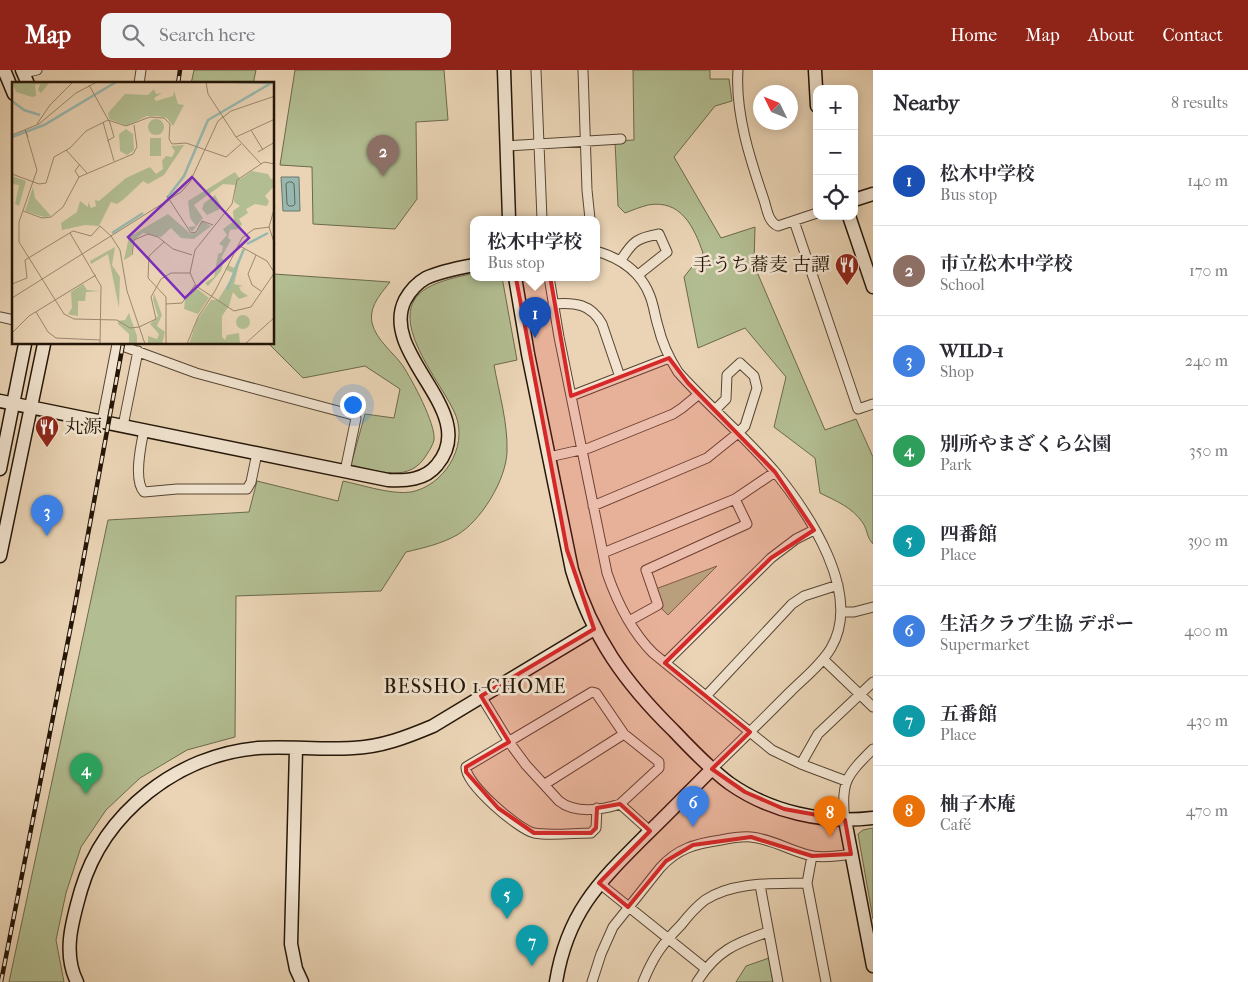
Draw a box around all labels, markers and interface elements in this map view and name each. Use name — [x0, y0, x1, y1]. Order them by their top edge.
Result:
search box — [101, 13, 451, 58]
text: Map — [25, 21, 71, 49]
icon: search — [119, 21, 147, 49]
text: Search here — [159, 24, 255, 46]
text: Home — [950, 25, 997, 46]
text: Map — [1025, 25, 1060, 46]
text: About — [1088, 25, 1134, 46]
text: Contact — [1162, 25, 1223, 46]
inset map — [12, 82, 275, 345]
north arrow — [753, 85, 798, 130]
map controls — [813, 85, 858, 220]
button: + — [813, 85, 858, 130]
text: Nearby — [893, 91, 959, 115]
text: 8 results — [1171, 93, 1228, 112]
button: − — [813, 130, 858, 175]
pin: 2 — [367, 135, 399, 176]
text: 松木中学校 — [940, 163, 1035, 185]
text: 1 — [906, 171, 912, 190]
text: 140 m — [1187, 171, 1228, 190]
button: locate — [813, 175, 858, 220]
text: Bus stop — [940, 185, 997, 204]
popup — [470, 216, 600, 281]
text: 松木中学校 — [487, 231, 583, 253]
restaurant icon: 手うち蕎麦 古譚 — [834, 252, 860, 286]
text: Bus stop — [487, 253, 545, 272]
text: 市立松木中学校 — [940, 253, 1073, 275]
place label: 手うち蕎麦 古譚 — [693, 254, 830, 276]
text: 2 — [905, 261, 913, 280]
text: 170 m — [1189, 261, 1228, 280]
text: School — [940, 275, 985, 294]
pin: 1 — [519, 297, 551, 338]
text: WILD-1 — [940, 340, 1004, 362]
text: 3 — [906, 351, 912, 370]
text: 240 m — [1185, 351, 1228, 370]
text: Shop — [940, 362, 974, 381]
your location — [340, 392, 366, 418]
restaurant icon: 丸源 — [34, 414, 60, 448]
place label: 丸源 — [64, 416, 102, 438]
text: 別所やまざくら公園 — [940, 433, 1111, 455]
text: 4 — [904, 441, 914, 460]
text: 350 m — [1189, 441, 1228, 460]
text: Park — [940, 455, 972, 474]
pin: 3 — [31, 495, 63, 536]
text: 四番館 — [940, 523, 997, 545]
text: 5 — [906, 531, 912, 550]
text: 390 m — [1187, 531, 1228, 550]
text: Place — [940, 545, 976, 564]
text: 生活クラブ生協 デポー — [940, 613, 1134, 635]
text: 6 — [905, 621, 913, 640]
text: 400 m — [1184, 621, 1228, 640]
text: Supermarket — [940, 635, 1030, 654]
district label: BESSHO 1-CHOME — [384, 675, 566, 698]
text: 五番館 — [940, 703, 997, 725]
text: 7 — [905, 711, 913, 730]
text: 430 m — [1186, 711, 1228, 730]
text: Place — [940, 725, 976, 744]
pin: 4 — [70, 753, 102, 794]
pin: 6 — [677, 786, 709, 827]
text: 柚子木庵 — [940, 793, 1016, 815]
pin: 8 — [814, 796, 846, 837]
text: 8 — [905, 801, 913, 820]
text: 470 m — [1186, 801, 1228, 820]
text: Café — [940, 815, 971, 834]
pin: 5 — [491, 878, 523, 919]
pin: 7 — [516, 925, 548, 966]

